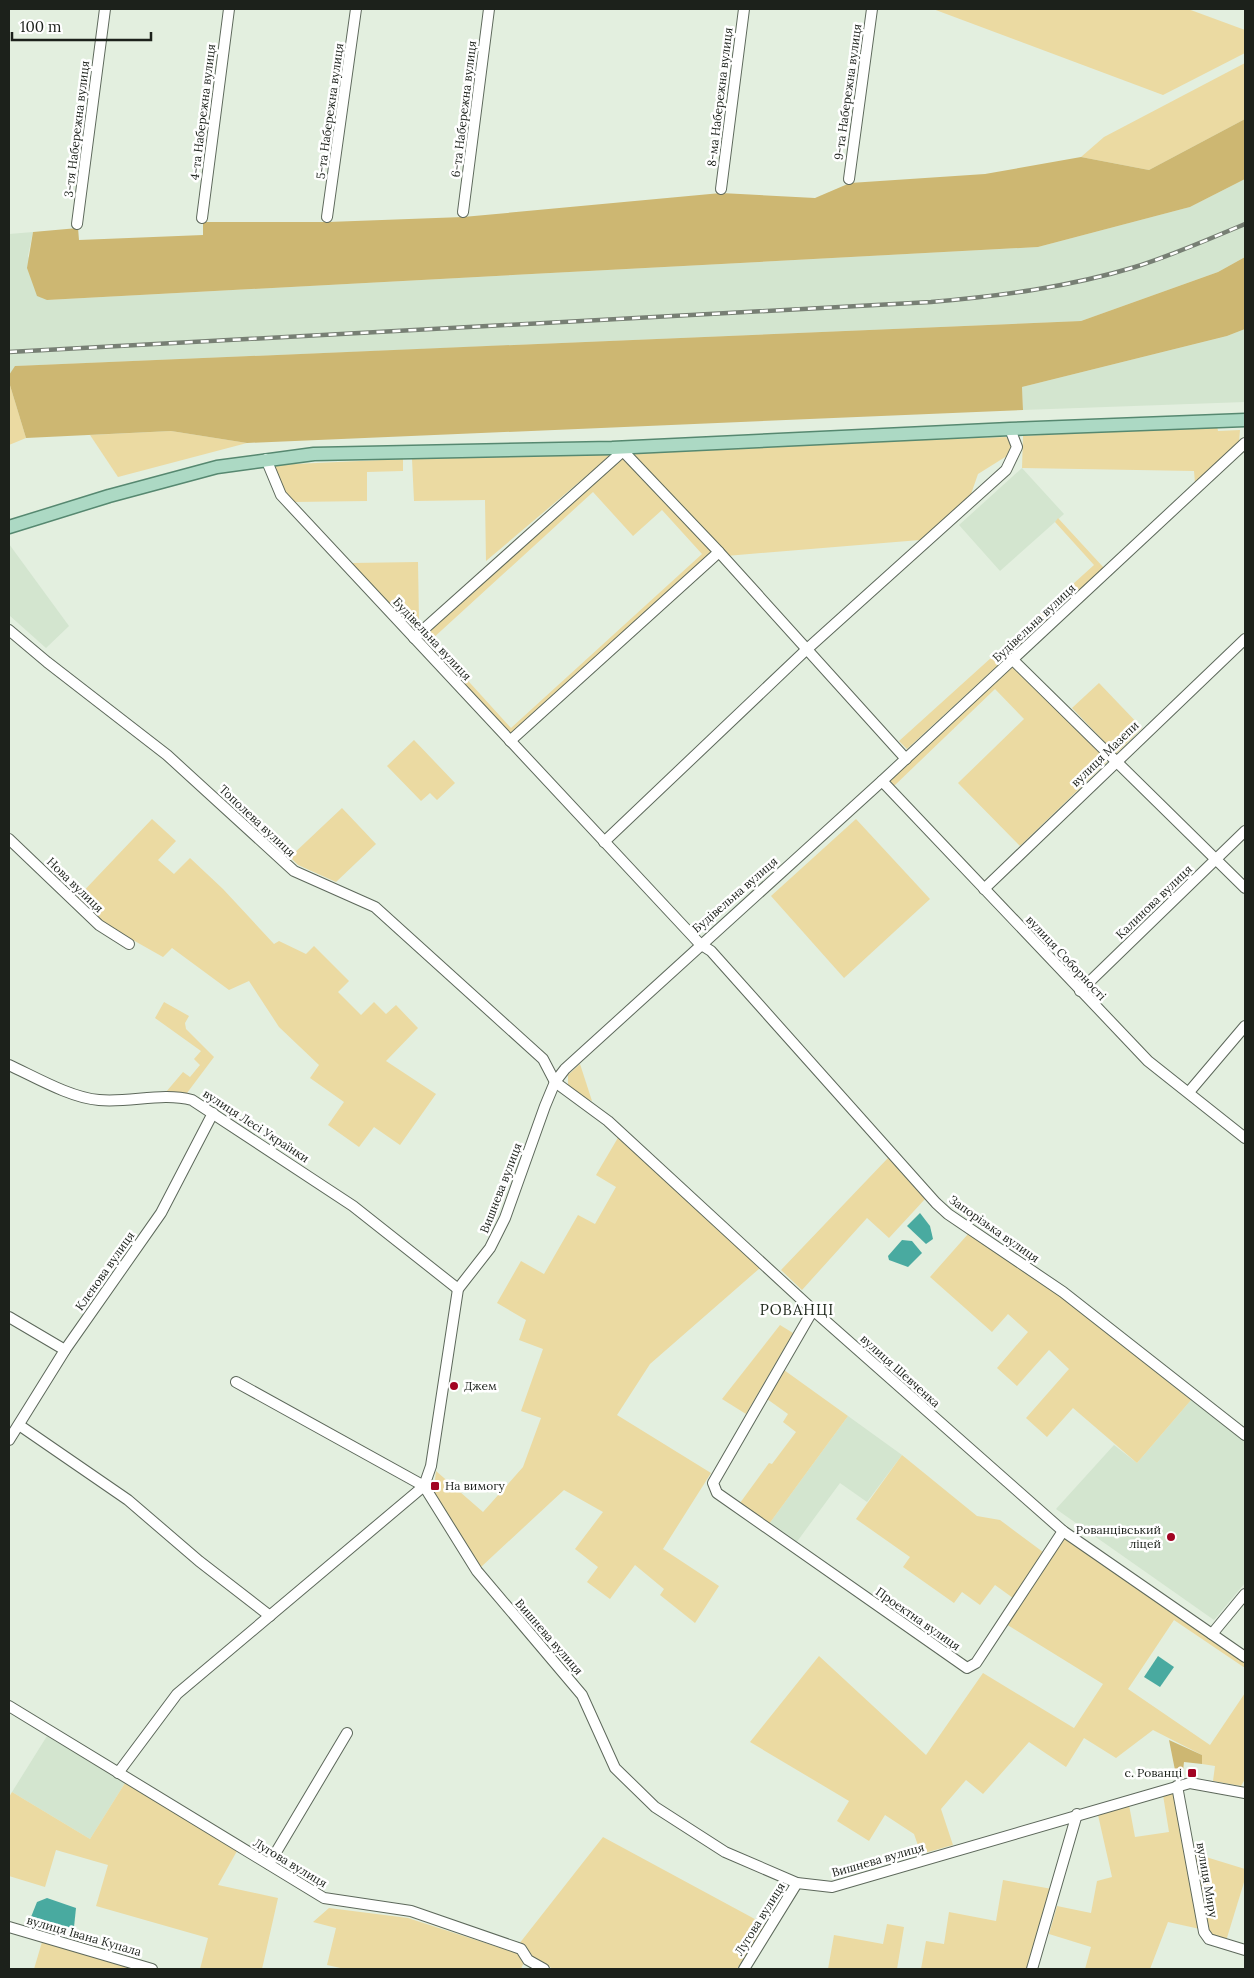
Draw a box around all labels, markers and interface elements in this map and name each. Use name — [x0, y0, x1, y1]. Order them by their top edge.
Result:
scale bar — [12, 10, 151, 42]
text: 100 m — [20, 17, 61, 36]
street label: 9-та Набережна вулиця — [831, 23, 864, 161]
street label: 8-ма Набережна вулиця — [704, 26, 735, 167]
street label: 6-та Набережна вулиця — [448, 40, 479, 178]
street label: 5-та Набережна вулиця — [313, 42, 346, 180]
street label: 4-та Набережна вулиця — [187, 43, 218, 181]
street label: 3-тя Набережна вулиця — [61, 60, 92, 198]
street label: Будівельна вулиця — [989, 580, 1078, 665]
street label: Будівельна вулиця — [390, 594, 475, 683]
street label: вулиця Мазепи — [1068, 718, 1142, 790]
street label: Тополева вулиця — [216, 781, 299, 860]
street label: Будівельна вулиця — [689, 853, 780, 936]
street label: Нова вулиця — [44, 854, 107, 915]
street label: Калинова вулиця — [1112, 861, 1195, 942]
street label: вулиця Соборності — [1023, 912, 1110, 1003]
street label: вулиця Лесі Українки — [200, 1086, 312, 1166]
street label: Вишнева вулиця — [476, 1140, 525, 1235]
street label: Запорізька вулиця — [946, 1192, 1042, 1265]
street label: Кленова вулиця — [72, 1228, 137, 1313]
district label: РОВАНЦІ — [760, 1300, 834, 1319]
street label: вулиця Шевченка — [857, 1331, 943, 1410]
place label: Джем — [464, 1378, 497, 1393]
marker: Джем — [448, 1380, 460, 1392]
place label: На вимогу — [445, 1478, 506, 1493]
marker: На вимогу — [429, 1480, 441, 1492]
place label: Рованцівський ліцей — [1076, 1522, 1161, 1551]
marker: Рованцівський ліцей — [1165, 1531, 1177, 1543]
street label: Проектна вулиця — [873, 1584, 964, 1653]
street label: Вишнева вулиця — [512, 1596, 586, 1678]
place label: с. Рованці — [1125, 1765, 1182, 1780]
marker: с. Рованці — [1186, 1767, 1198, 1779]
street label: Лугова вулиця — [251, 1835, 330, 1891]
street label: Вишнева вулиця — [830, 1839, 926, 1880]
street label: вулиця Миру — [1193, 1841, 1222, 1919]
street label: Лугова вулиця — [731, 1879, 788, 1958]
street label: вулиця Івана Купала — [25, 1912, 143, 1959]

